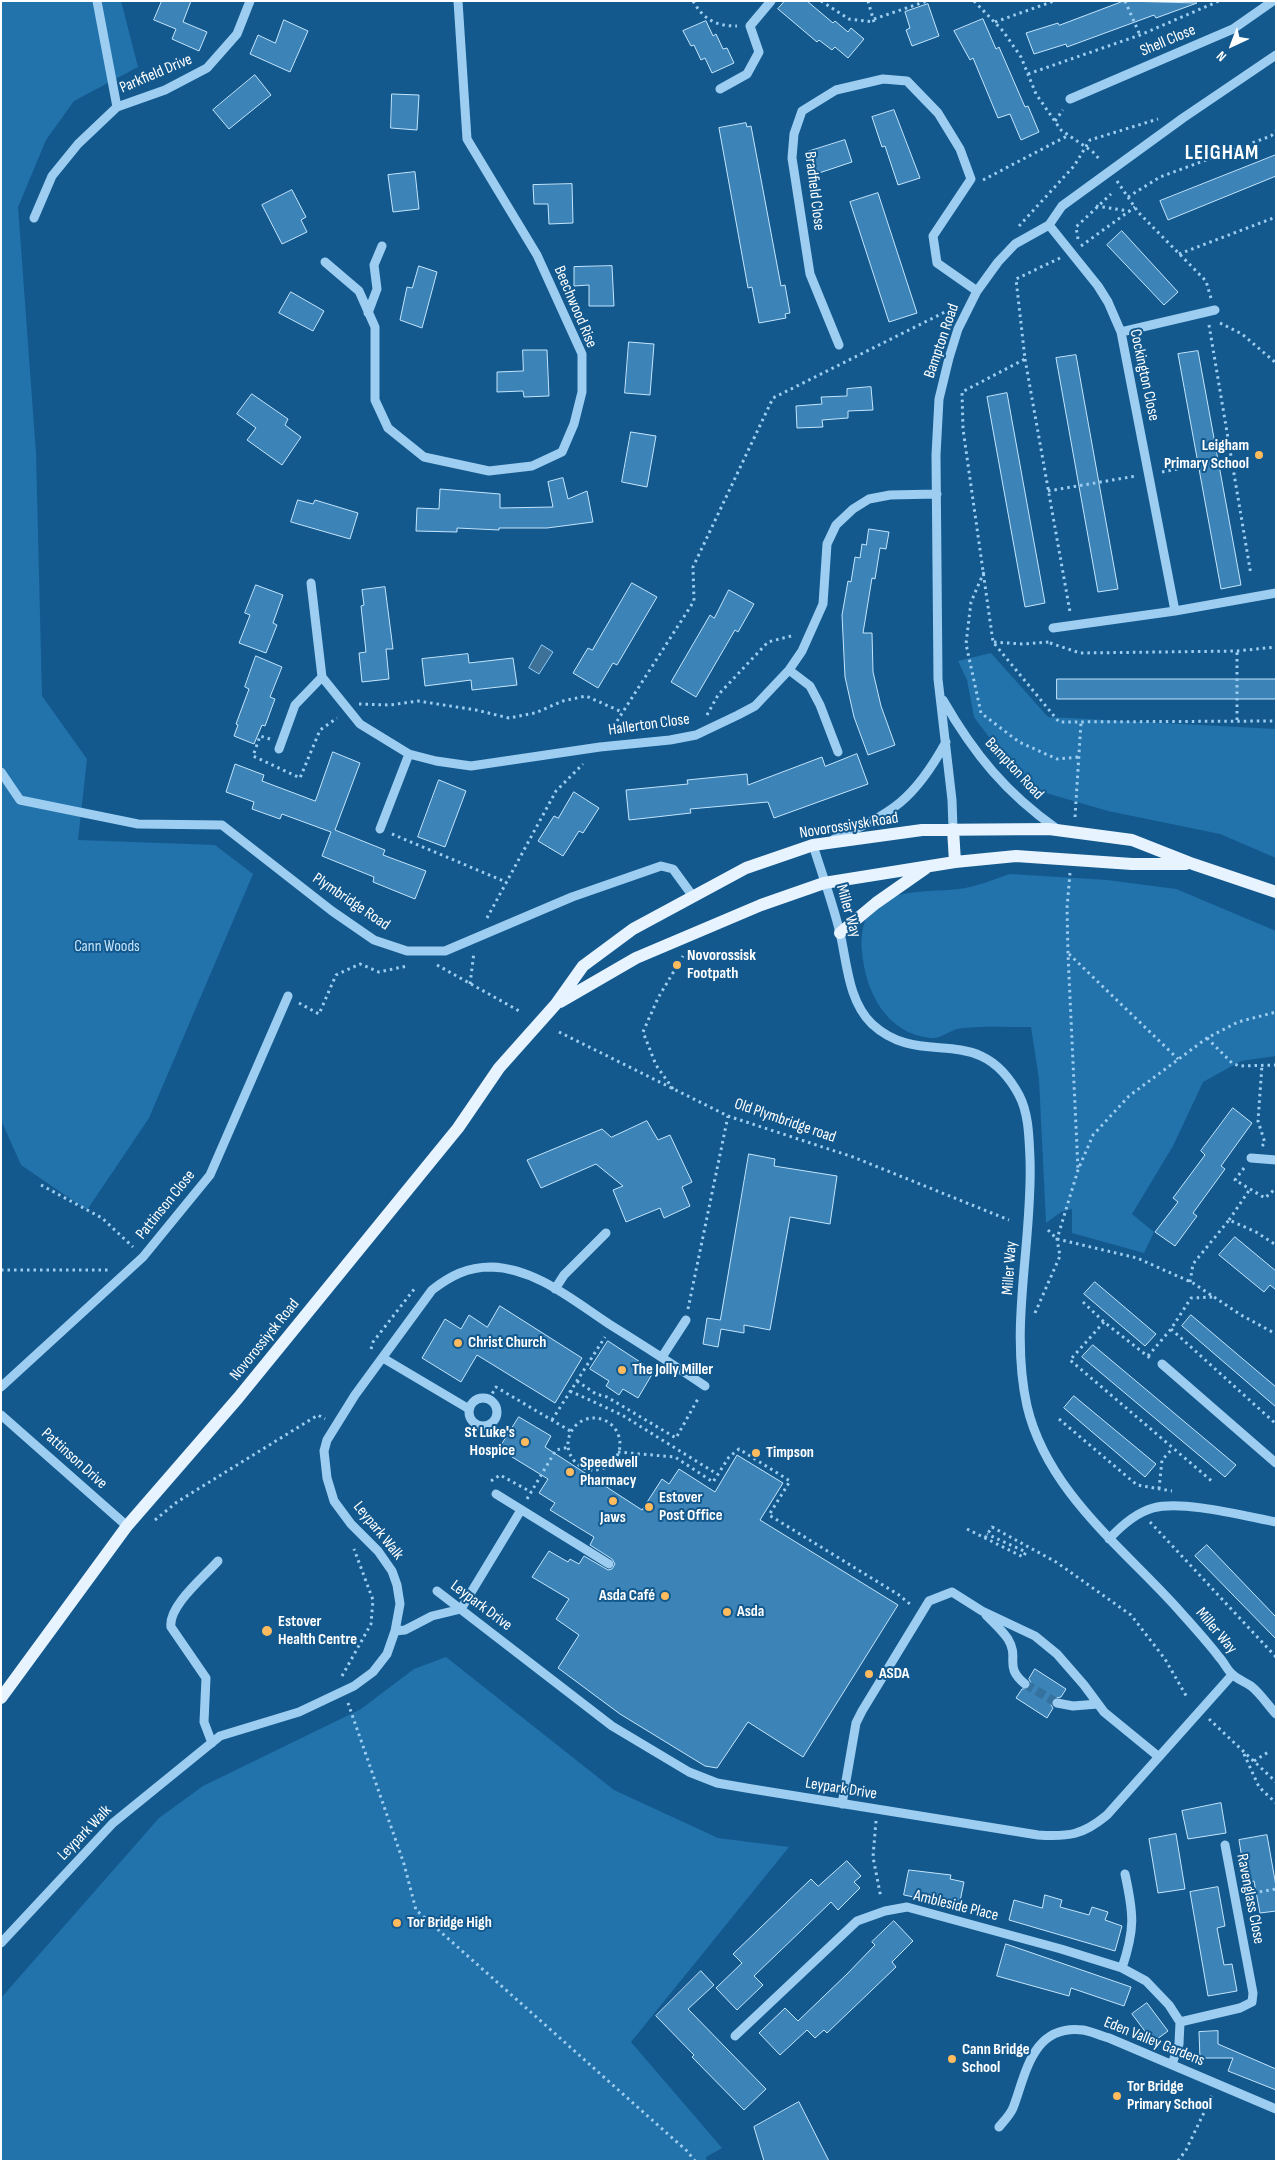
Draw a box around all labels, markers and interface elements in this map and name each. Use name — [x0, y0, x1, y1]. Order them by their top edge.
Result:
north arrow — [1207, 20, 1257, 70]
street label: Shell Close — [1137, 21, 1199, 61]
text: N — [1213, 48, 1230, 65]
street label: Parkfield Drive — [117, 50, 195, 98]
district label: LEIGHAM — [1184, 141, 1260, 167]
street label: Bradfield Close — [800, 150, 828, 232]
street label: Beechwood Rise — [549, 263, 601, 351]
street label: Bampton Road — [920, 301, 964, 381]
street label: Cockington Close — [1125, 327, 1163, 423]
place label: Leigham Primary School — [1164, 436, 1249, 474]
marker: Leigham Primary School — [1253, 449, 1265, 461]
street label: Hallerton Close — [607, 710, 691, 740]
street label: Bampton Road — [980, 734, 1048, 804]
street label: Novorossiysk Road — [798, 809, 900, 843]
street label: Plymbridge Road — [309, 869, 393, 935]
street label: Miller Way — [831, 882, 865, 940]
park label: Cann Woods — [74, 937, 140, 957]
place label: Novorossisk Footpath — [687, 946, 756, 984]
marker: Novorossisk Footpath — [671, 959, 683, 971]
street label: Old Plymbridge road — [732, 1095, 838, 1147]
street label: Pattinson Close — [132, 1166, 200, 1244]
street label: Miller Way — [999, 1240, 1021, 1296]
street label: Novorossiysk Road — [226, 1295, 304, 1385]
place label: Christ Church — [468, 1333, 546, 1353]
marker: Christ Church — [452, 1337, 464, 1349]
place label: The Jolly Miller — [632, 1360, 713, 1380]
marker: The Jolly Miller — [616, 1364, 628, 1376]
place label: St Luke's Hospice — [464, 1423, 515, 1461]
street label: Pattinson Drive — [37, 1424, 111, 1494]
marker: St Luke's Hospice — [519, 1436, 531, 1448]
place label: Timpson — [766, 1443, 814, 1463]
marker: Timpson — [750, 1447, 762, 1459]
place label: Speedwell Pharmacy — [580, 1453, 638, 1491]
marker: Speedwell Pharmacy — [564, 1466, 576, 1478]
place label: Estover Post Office — [659, 1488, 722, 1526]
marker: Jaws — [607, 1495, 619, 1507]
street label: Leypark Walk — [349, 1498, 407, 1564]
marker: Estover Post Office — [643, 1501, 655, 1513]
place label: Jaws — [600, 1508, 626, 1528]
street label: Leypark Drive — [446, 1577, 516, 1635]
place label: Asda Café — [599, 1586, 655, 1606]
marker: Asda Café — [659, 1590, 671, 1602]
place label: Asda — [737, 1602, 764, 1622]
street label: Miller Way — [1191, 1604, 1241, 1658]
marker: Asda — [721, 1606, 733, 1618]
place label: Estover Health Centre — [278, 1612, 357, 1650]
marker: Estover Health Centre — [260, 1624, 274, 1638]
place label: ASDA — [879, 1664, 909, 1684]
marker: ASDA — [863, 1668, 875, 1680]
street label: Leypark Drive — [804, 1774, 878, 1804]
street label: Leypark Walk — [54, 1801, 116, 1865]
street label: Ravenglass Close — [1232, 1852, 1268, 1946]
street label: Ambleside Place — [912, 1886, 1000, 1926]
place label: Tor Bridge High — [407, 1913, 492, 1933]
marker: Tor Bridge High — [391, 1917, 403, 1929]
street label: Eden Valley Gardens — [1101, 2013, 1207, 2071]
place label: Cann Bridge School — [962, 2040, 1030, 2078]
marker: Cann Bridge School — [946, 2053, 958, 2065]
place label: Tor Bridge Primary School — [1127, 2077, 1212, 2115]
marker: Tor Bridge Primary School — [1111, 2090, 1123, 2102]

